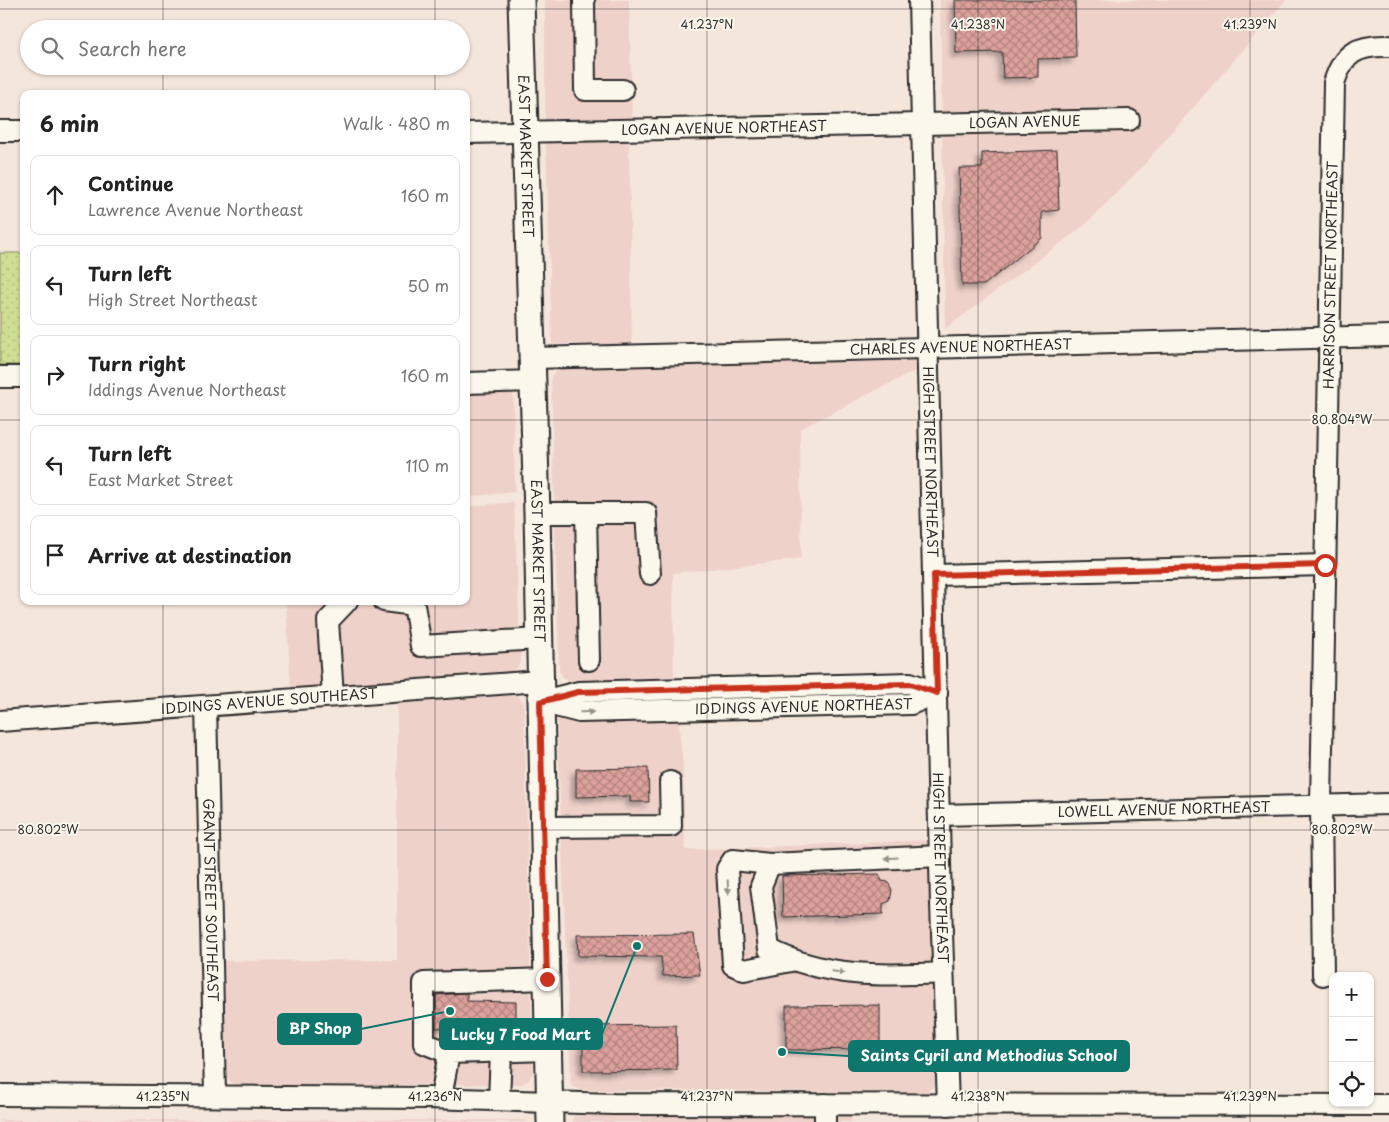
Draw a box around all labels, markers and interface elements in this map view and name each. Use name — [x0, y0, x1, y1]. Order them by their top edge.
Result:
text: 41.237°N — [681, 15, 733, 33]
text: 41.238°N — [951, 15, 1005, 33]
text: 41.239°N — [1223, 15, 1277, 33]
search box — [20, 20, 470, 75]
icon: search — [38, 34, 66, 62]
text: Search here — [78, 34, 187, 62]
street label: EAST MARKET STREET — [513, 74, 539, 238]
text: 6 min — [40, 107, 99, 139]
street label: LOGAN AVENUE — [969, 110, 1081, 133]
text: Walk · 480 m — [343, 111, 450, 135]
street label: LOGAN AVENUE NORTHEAST — [621, 115, 827, 140]
street label: HARRISON STREET NORTHEAST — [1317, 160, 1343, 389]
text: Continue — [88, 169, 174, 197]
icon: ahead — [41, 181, 69, 209]
text: 160 m — [401, 183, 449, 207]
text: Lawrence Avenue Northeast — [88, 197, 303, 221]
text: Turn left — [88, 259, 172, 287]
icon: left — [41, 271, 69, 299]
text: 50 m — [408, 273, 449, 297]
text: High Street Northeast — [88, 287, 257, 311]
street label: CHARLES AVENUE NORTHEAST — [850, 333, 1073, 360]
text: Turn right — [88, 349, 186, 377]
icon: right — [41, 361, 69, 389]
text: 160 m — [401, 363, 449, 387]
street label: HIGH STREET NORTHEAST — [918, 366, 944, 558]
text: Iddings Avenue Northeast — [88, 377, 286, 401]
text: 80.804°W — [1312, 410, 1373, 428]
text: Turn left — [88, 439, 172, 467]
icon: left — [41, 451, 69, 479]
text: 110 m — [406, 453, 449, 477]
text: East Market Street — [88, 467, 233, 491]
street label: EAST MARKET STREET — [526, 479, 551, 643]
icon: arrive — [41, 541, 69, 569]
text: Arrive at destination — [88, 541, 292, 569]
route start — [1314, 554, 1337, 577]
street label: IDDINGS AVENUE SOUTHEAST — [160, 682, 379, 719]
street label: IDDINGS AVENUE NORTHEAST — [695, 693, 913, 719]
one-way arrow — [580, 708, 596, 716]
street label: HIGH STREET NORTHEAST — [928, 772, 954, 964]
street label: LOWELL AVENUE NORTHEAST — [1057, 796, 1271, 822]
street label: GRANT STREET SOUTHEAST — [198, 798, 224, 1002]
text: 80.802°W — [17, 820, 79, 838]
text: 80.802°W — [1311, 820, 1373, 838]
one-way arrow — [883, 855, 899, 863]
one-way arrow — [725, 879, 733, 895]
route end — [536, 968, 559, 991]
one-way arrow — [830, 968, 846, 976]
map controls — [1329, 972, 1374, 1107]
button: + — [1329, 972, 1374, 1017]
callout: BP Shop — [278, 1014, 361, 1044]
text: BP Shop — [289, 1016, 351, 1039]
button: − — [1329, 1017, 1374, 1062]
callout: Lucky 7 Food Mart — [440, 1019, 602, 1049]
text: Lucky 7 Food Mart — [451, 1022, 591, 1045]
callout: Saints Cyril and Methodius School — [849, 1041, 1129, 1071]
text: Saints Cyril and Methodius School — [861, 1043, 1117, 1066]
button: locate — [1329, 1062, 1374, 1107]
text: 41.235°N — [136, 1087, 190, 1105]
text: 41.236°N — [408, 1087, 462, 1105]
text: 41.237°N — [681, 1087, 733, 1105]
text: 41.238°N — [951, 1087, 1005, 1105]
text: 41.239°N — [1223, 1087, 1277, 1105]

